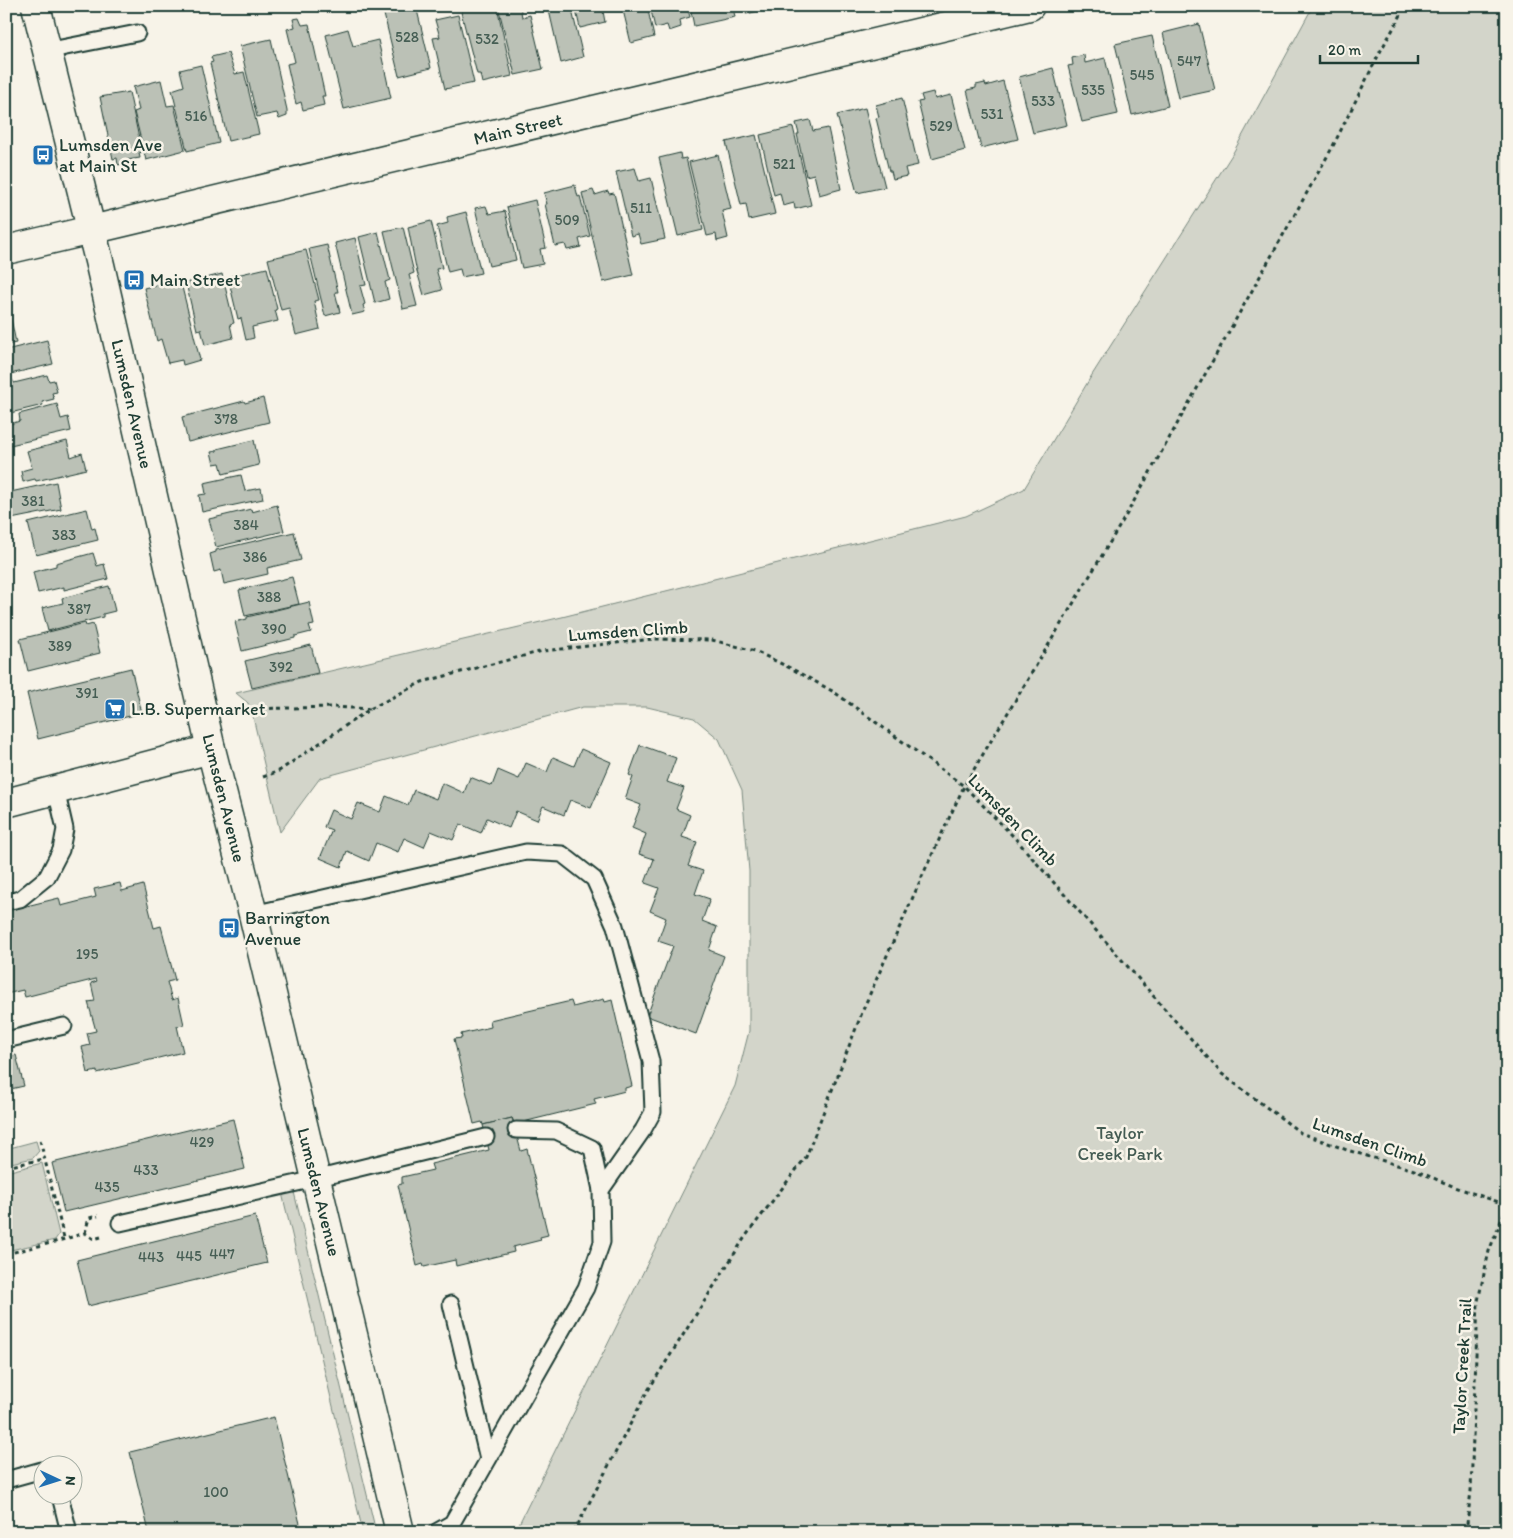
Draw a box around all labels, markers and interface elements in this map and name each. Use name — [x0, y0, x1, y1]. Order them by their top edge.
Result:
house number: 528 — [395, 28, 419, 46]
house number: 532 — [475, 30, 499, 48]
scale bar — [1320, 32, 1418, 64]
text: 20 m — [1328, 41, 1362, 59]
house number: 547 — [1177, 52, 1202, 70]
house number: 545 — [1130, 66, 1155, 84]
house number: 535 — [1081, 81, 1105, 99]
house number: 533 — [1031, 92, 1055, 110]
house number: 531 — [980, 105, 1004, 123]
house number: 516 — [185, 107, 207, 125]
street label: Main Street — [471, 108, 565, 150]
house number: 529 — [929, 117, 953, 135]
place label: Lumsden Ave at Main St — [59, 134, 162, 177]
bus stop icon: Lumsden Ave at Main St — [31, 143, 55, 167]
house number: 521 — [773, 155, 795, 173]
house number: 511 — [630, 199, 652, 217]
house number: 509 — [555, 211, 580, 229]
bus stop icon: Main Street — [122, 268, 146, 292]
place label: Main Street — [150, 269, 241, 291]
street label: Lumsden Avenue — [106, 337, 158, 471]
house number: 378 — [214, 410, 238, 428]
house number: 381 — [21, 492, 45, 510]
house number: 384 — [233, 516, 259, 534]
house number: 383 — [52, 526, 76, 544]
house number: 386 — [243, 548, 267, 566]
house number: 388 — [257, 588, 281, 606]
house number: 387 — [67, 600, 91, 618]
street label: Lumsden Climb — [567, 616, 689, 646]
house number: 390 — [261, 620, 287, 638]
house number: 389 — [48, 637, 72, 655]
house number: 392 — [269, 658, 293, 676]
house number: 391 — [76, 684, 99, 702]
supermarket icon: L.B. Supermarket — [103, 697, 127, 721]
place label: L.B. Supermarket — [131, 698, 266, 720]
street label: Lumsden Avenue — [197, 731, 251, 865]
street label: Lumsden Climb — [963, 769, 1063, 871]
place label: Barrington Avenue — [245, 907, 330, 950]
bus stop icon: Barrington Avenue — [217, 916, 241, 940]
house number: 195 — [76, 945, 98, 963]
street label: Lumsden Climb — [1310, 1112, 1430, 1172]
park label: Taylor Creek Park — [1078, 1122, 1163, 1165]
street label: Lumsden Avenue — [292, 1125, 346, 1259]
house number: 429 — [190, 1133, 215, 1151]
house number: 433 — [133, 1161, 159, 1179]
house number: 435 — [94, 1178, 120, 1196]
house number: 447 — [209, 1245, 235, 1263]
house number: 445 — [176, 1247, 202, 1265]
house number: 443 — [138, 1248, 164, 1266]
street label: Taylor Creek Trail — [1447, 1297, 1477, 1435]
north arrow — [32, 1456, 82, 1506]
text: N — [62, 1476, 79, 1486]
house number: 100 — [203, 1483, 229, 1501]

